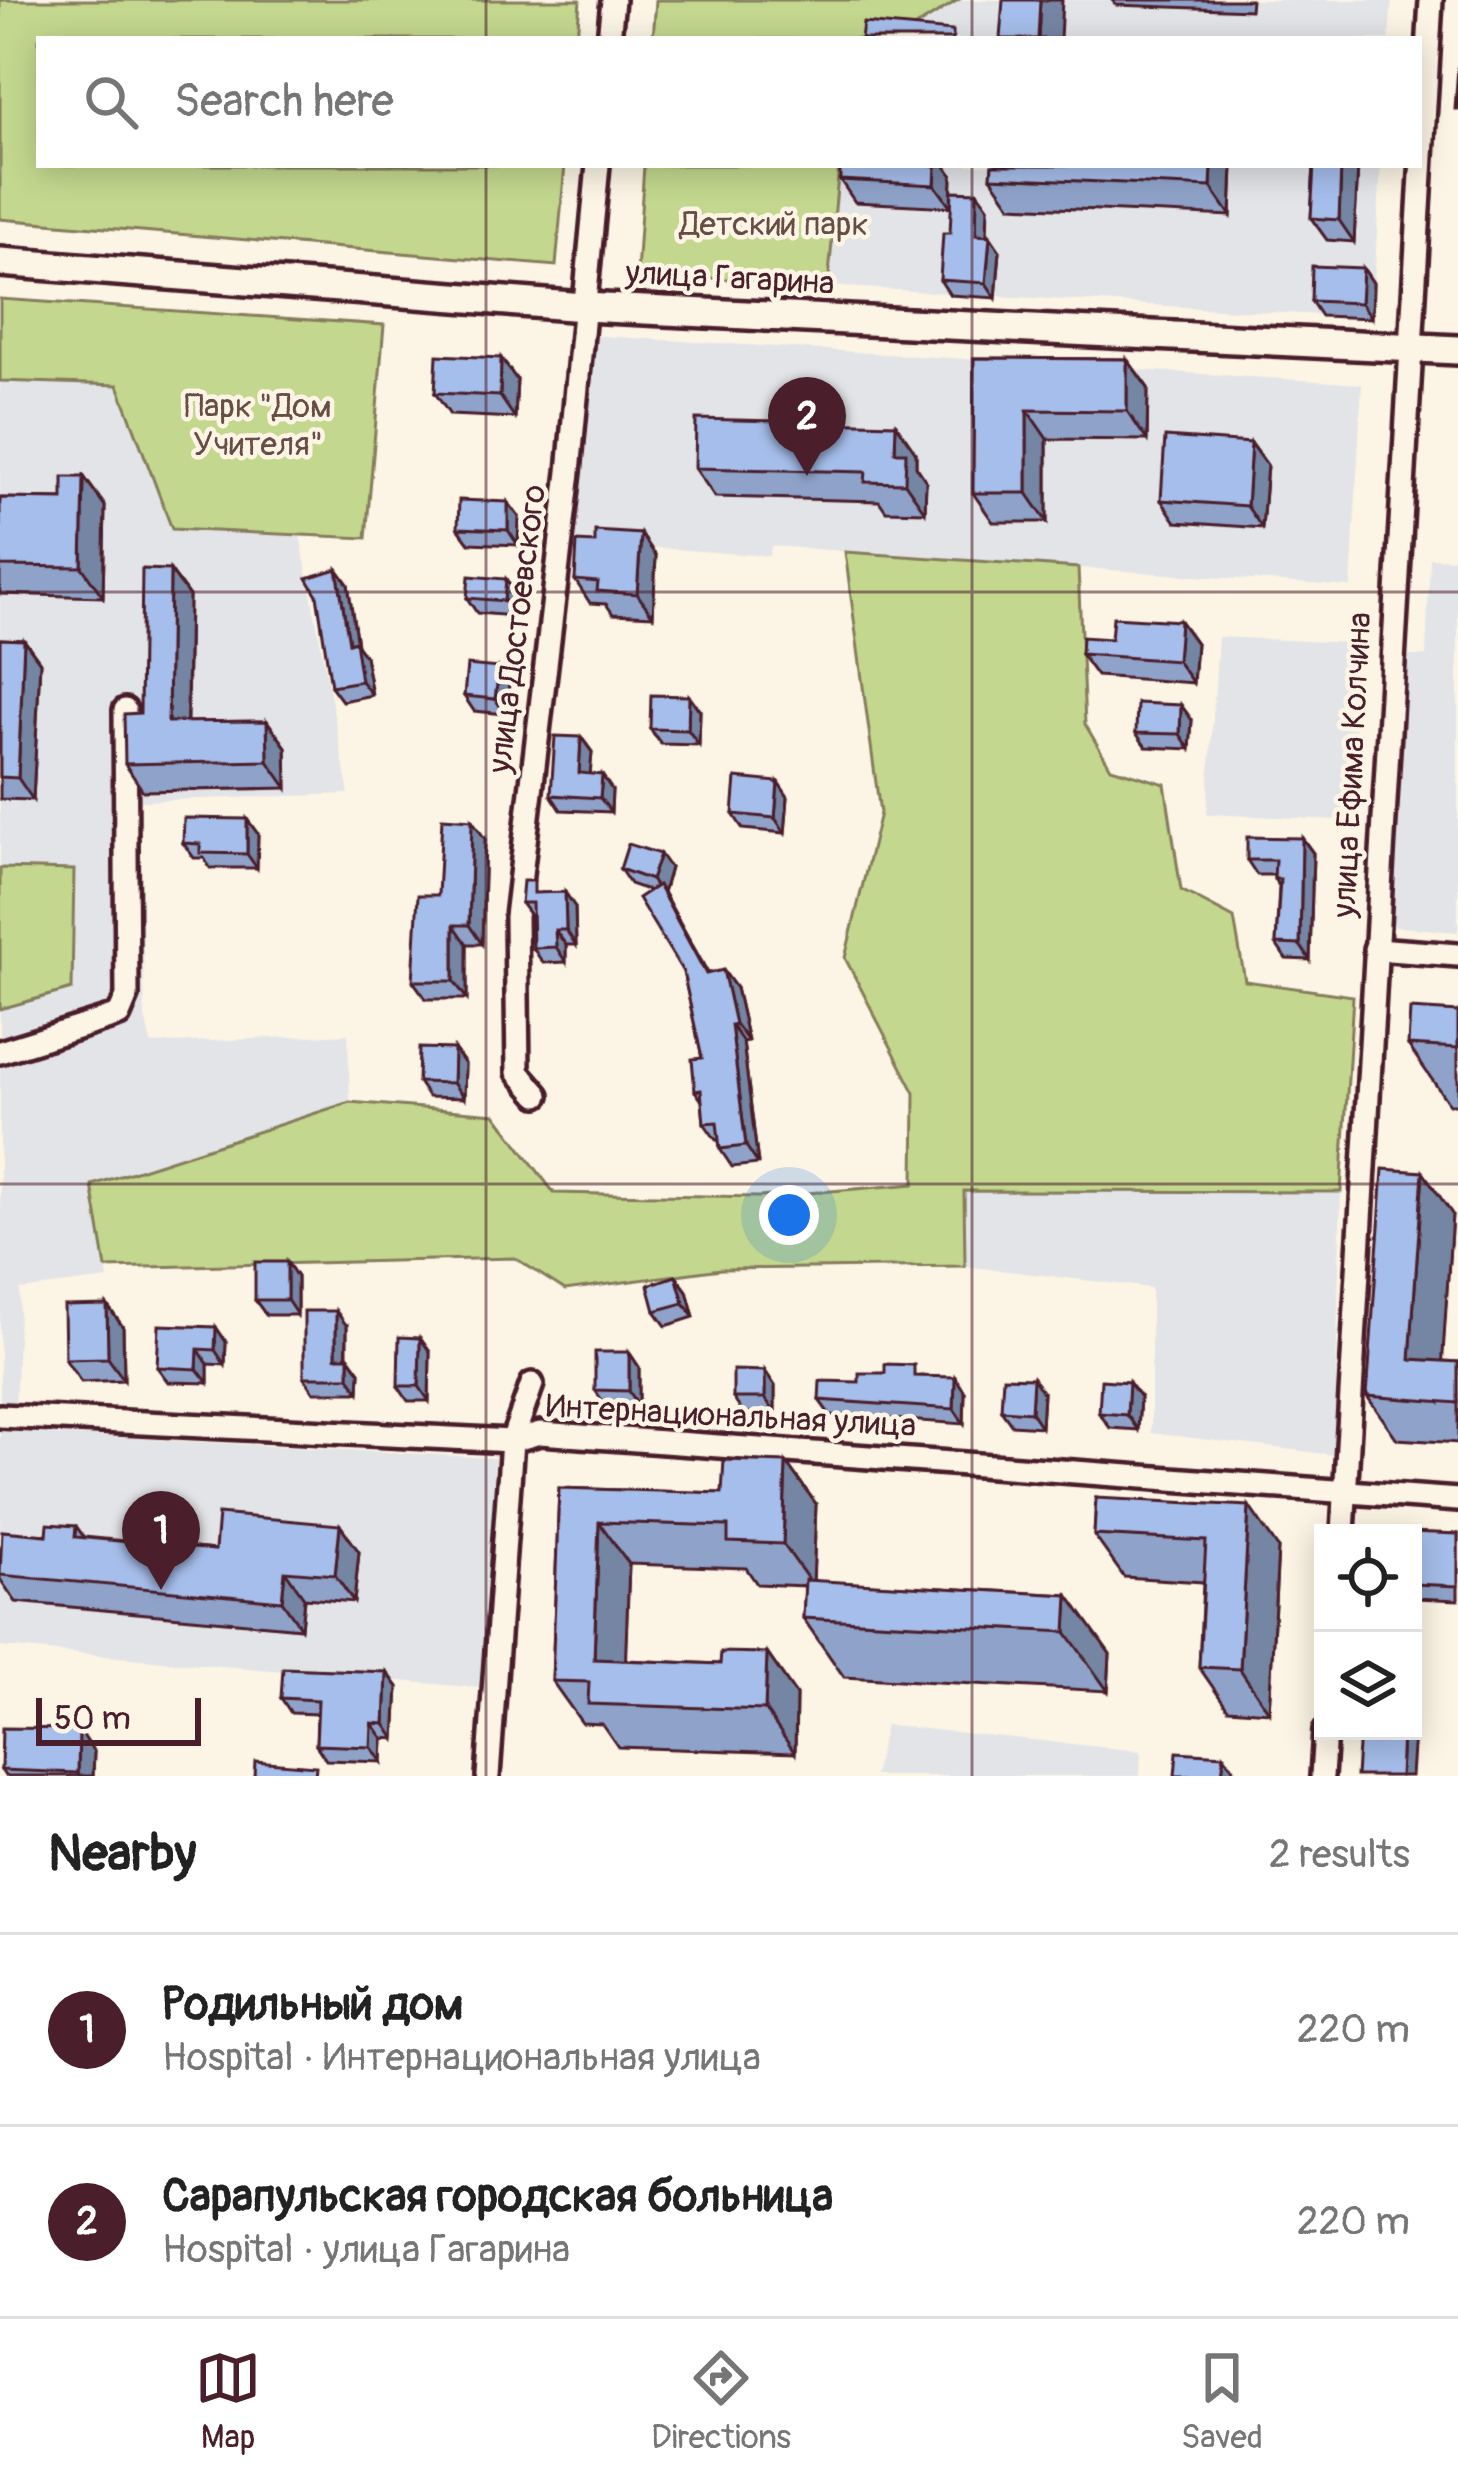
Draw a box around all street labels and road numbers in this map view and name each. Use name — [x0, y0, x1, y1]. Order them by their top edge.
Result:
street label: улица Гагарина — [623, 252, 836, 304]
street label: улица Достоевского — [479, 482, 555, 777]
street label: улица Ефима Колчина — [1323, 611, 1380, 920]
street label: Интернациональная улица — [545, 1386, 917, 1446]

